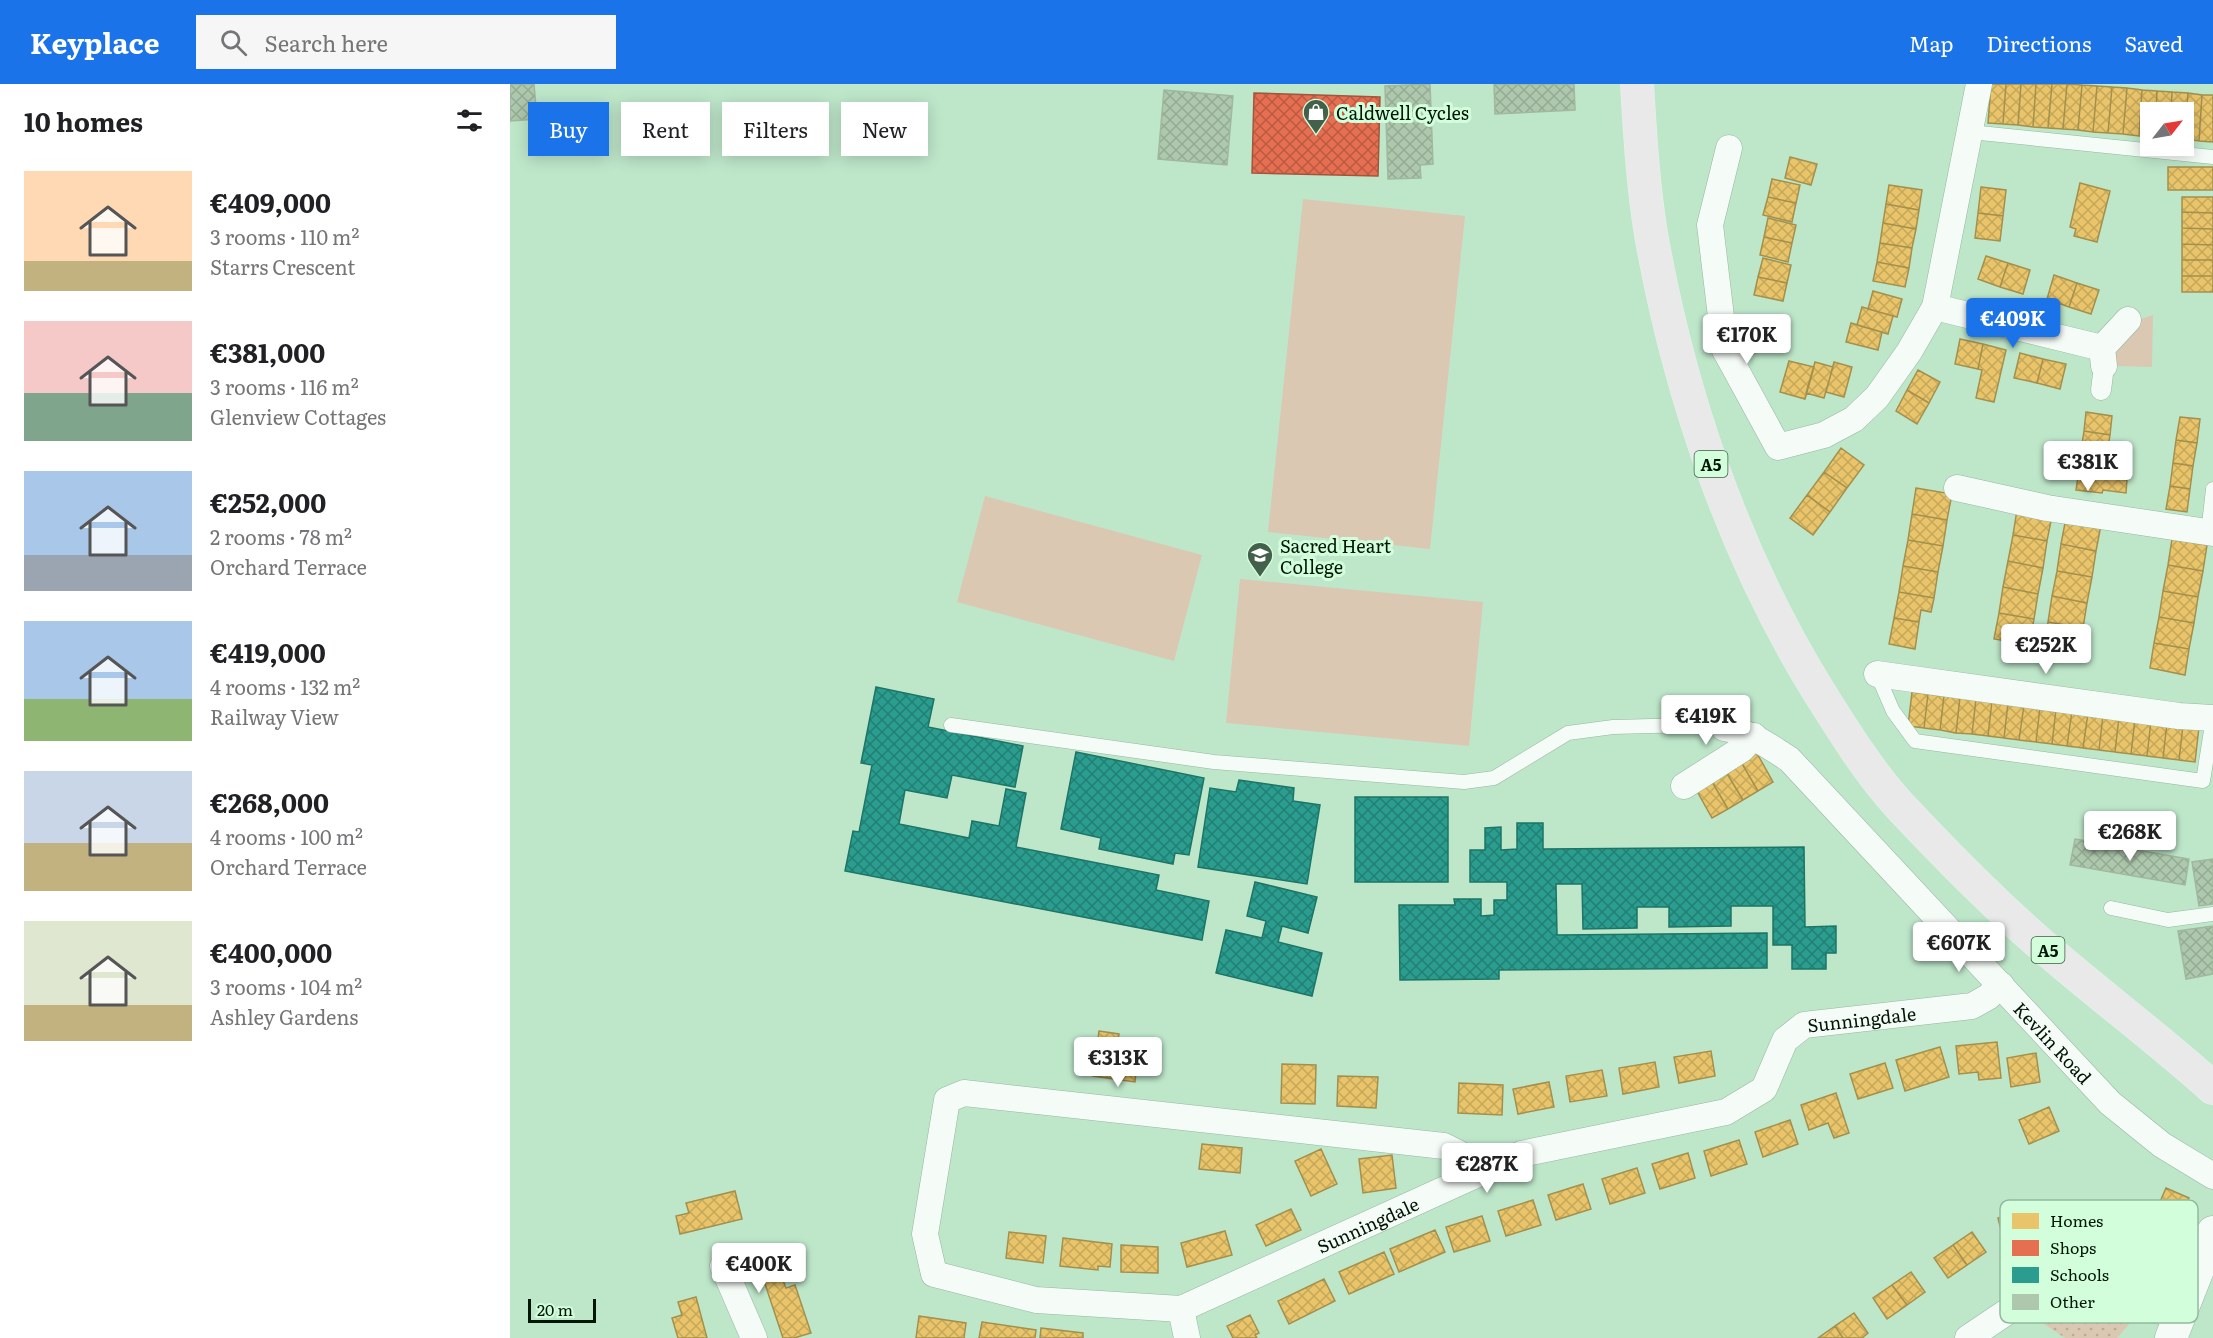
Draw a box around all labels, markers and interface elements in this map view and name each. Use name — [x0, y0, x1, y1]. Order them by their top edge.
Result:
search box — [196, 15, 616, 69]
text: Keyplace — [30, 21, 160, 63]
icon: search — [217, 26, 250, 59]
text: Search here — [265, 26, 388, 59]
text: Map — [1909, 27, 1954, 58]
text: Directions — [1987, 27, 2092, 58]
text: Saved — [2125, 27, 2183, 58]
shop icon: Caldwell Cycles — [1301, 97, 1331, 135]
place label: Caldwell Cycles — [1336, 99, 1469, 126]
text: 10 homes — [24, 101, 143, 140]
chip: Buy — [528, 102, 609, 156]
chip: Rent — [621, 102, 710, 156]
chip: Filters — [722, 102, 829, 156]
chip: New — [841, 102, 928, 156]
north arrow — [2140, 102, 2194, 156]
map controls — [2140, 102, 2194, 156]
icon: filters — [453, 104, 486, 137]
text: €409,000 — [210, 182, 331, 221]
icon: home — [72, 195, 144, 267]
text: 3 rooms · 110 m² — [210, 221, 359, 251]
text: Starrs Crescent — [210, 251, 355, 281]
pin: €409K — [1971, 298, 2055, 349]
text: €409K — [1980, 302, 2046, 332]
pin: €170K — [1705, 314, 1789, 365]
text: €170K — [1717, 318, 1777, 348]
text: €381,000 — [210, 332, 325, 371]
icon: home — [72, 345, 144, 417]
text: 3 rooms · 116 m² — [210, 371, 359, 401]
text: Glenview Cottages — [210, 401, 386, 431]
pin: €381K — [2046, 441, 2130, 492]
text: €381K — [2058, 445, 2118, 475]
road number: A5 — [1694, 451, 1728, 477]
text: €252,000 — [210, 482, 326, 521]
icon: home — [72, 495, 144, 567]
text: 2 rooms · 78 m² — [210, 521, 352, 551]
place label: Sacred Heart College — [1280, 532, 1392, 580]
school or university icon: Sacred Heart College — [1245, 540, 1275, 578]
text: Orchard Terrace — [210, 551, 367, 581]
pin: €252K — [2004, 624, 2088, 675]
text: €252K — [2015, 628, 2077, 658]
text: €419,000 — [210, 632, 326, 671]
icon: home — [72, 645, 144, 717]
text: 4 rooms · 132 m² — [210, 671, 360, 701]
pin: €419K — [1664, 695, 1748, 746]
text: €419K — [1675, 699, 1737, 729]
text: Railway View — [210, 701, 339, 731]
text: €268,000 — [210, 782, 329, 821]
icon: home — [72, 795, 144, 867]
pin: €268K — [2088, 811, 2172, 862]
text: €268K — [2098, 815, 2162, 845]
text: 4 rooms · 100 m² — [210, 821, 363, 851]
text: Orchard Terrace — [210, 851, 367, 881]
pin: €607K — [1917, 922, 2001, 973]
text: €607K — [1927, 926, 1991, 956]
text: €400,000 — [210, 932, 332, 971]
road number: A5 — [2032, 937, 2064, 963]
icon: home — [72, 945, 144, 1017]
text: 3 rooms · 104 m² — [210, 971, 362, 1001]
street label: Kevlin Road — [2008, 995, 2099, 1089]
street label: Sunningdale — [1806, 999, 1917, 1038]
text: Ashley Gardens — [210, 1001, 358, 1031]
pin: €313K — [1076, 1037, 1160, 1088]
text: €313K — [1088, 1041, 1148, 1071]
pin: €287K — [1445, 1143, 1529, 1194]
text: €287K — [1456, 1147, 1518, 1177]
street label: Sunningdale — [1312, 1189, 1423, 1259]
legend — [2000, 1200, 2198, 1323]
text: Homes — [2050, 1208, 2103, 1232]
text: Shops — [2050, 1235, 2096, 1259]
pin: €400K — [717, 1243, 801, 1294]
text: €400K — [726, 1247, 792, 1277]
text: Schools — [2050, 1262, 2109, 1286]
text: Other — [2050, 1289, 2095, 1313]
scale bar — [528, 1296, 596, 1324]
text: 20 m — [537, 1297, 573, 1321]

